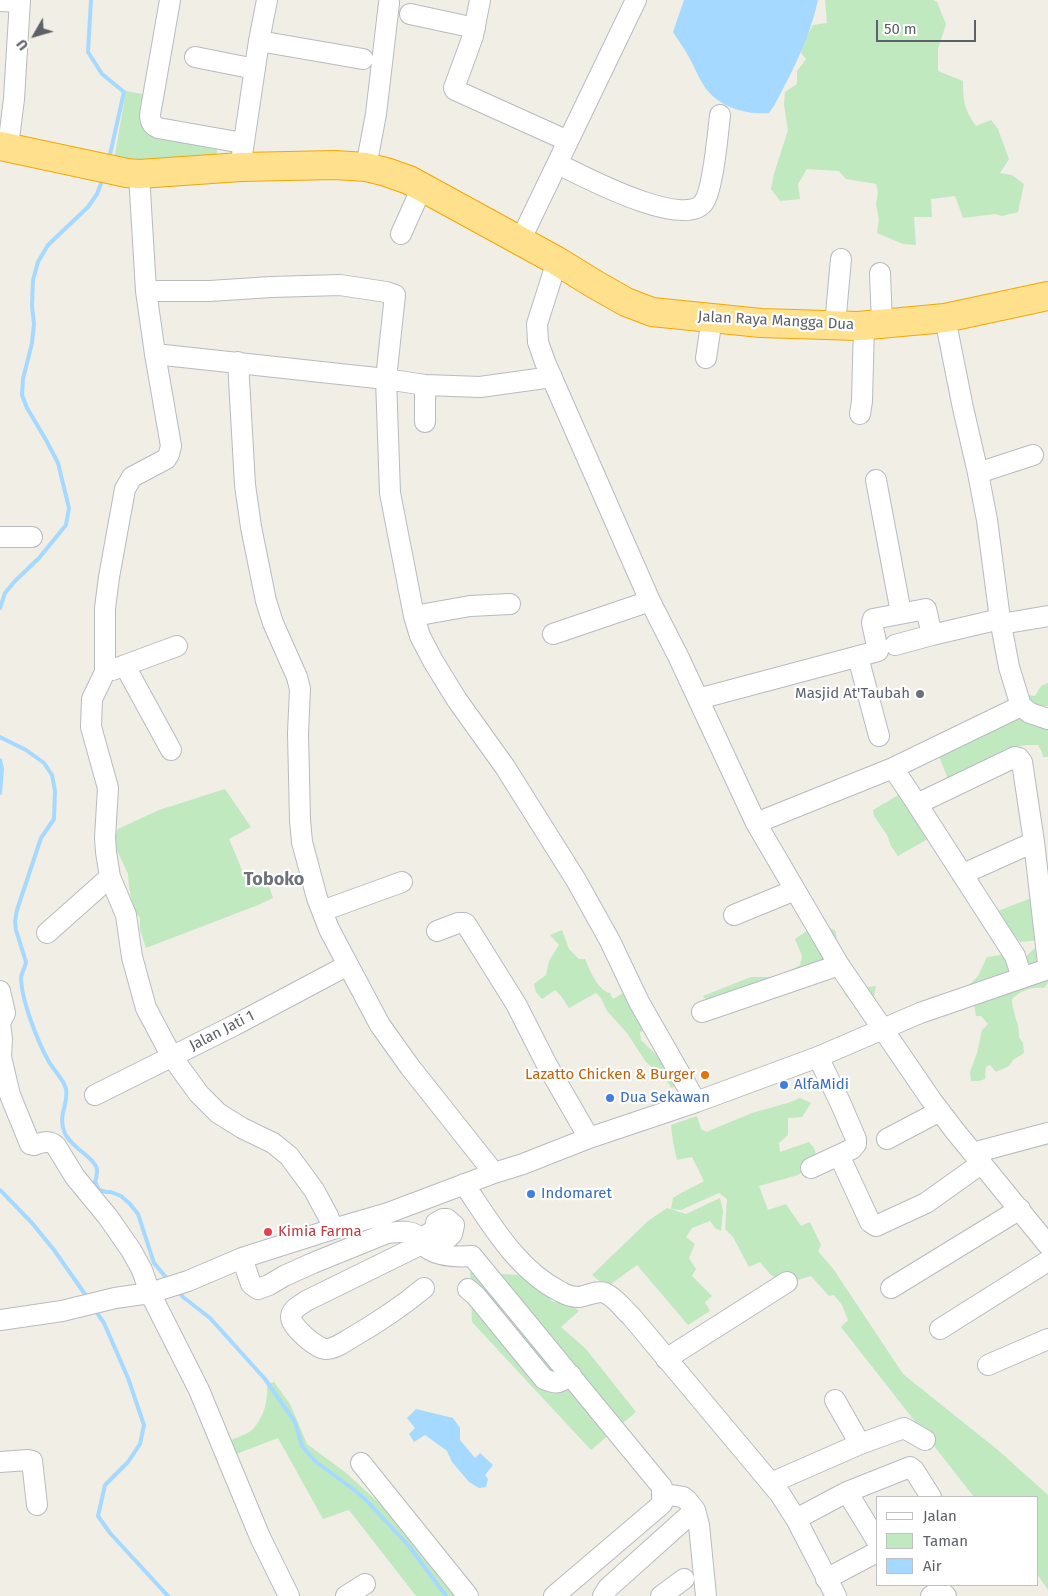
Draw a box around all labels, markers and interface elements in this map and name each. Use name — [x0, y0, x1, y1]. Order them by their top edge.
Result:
north arrow — [10, 10, 60, 60]
scale bar — [878, 10, 978, 42]
text: 50 m — [884, 20, 917, 38]
text: U — [13, 36, 32, 53]
street label: Jalan Raya Mangga Dua — [697, 308, 855, 334]
place label: Masjid At'Taubah — [795, 685, 910, 703]
marker: Masjid At'Taubah — [914, 688, 926, 700]
district label: Toboko — [244, 869, 304, 891]
street label: Jalan Jati 1 — [186, 1007, 258, 1055]
place label: Lazatto Chicken & Burger — [525, 1066, 695, 1084]
marker: Lazatto Chicken & Burger — [699, 1069, 711, 1081]
place label: AlfaMidi — [794, 1076, 849, 1094]
marker: AlfaMidi — [778, 1079, 790, 1091]
place label: Dua Sekawan — [620, 1089, 710, 1107]
marker: Dua Sekawan — [604, 1092, 616, 1104]
place label: Indomaret — [541, 1185, 612, 1203]
marker: Indomaret — [525, 1188, 537, 1200]
place label: Kimia Farma — [278, 1223, 362, 1241]
marker: Kimia Farma — [262, 1226, 274, 1238]
legend — [876, 1496, 1038, 1586]
text: Jalan — [923, 1507, 957, 1525]
text: Taman — [923, 1532, 968, 1550]
text: Air — [923, 1557, 942, 1575]

